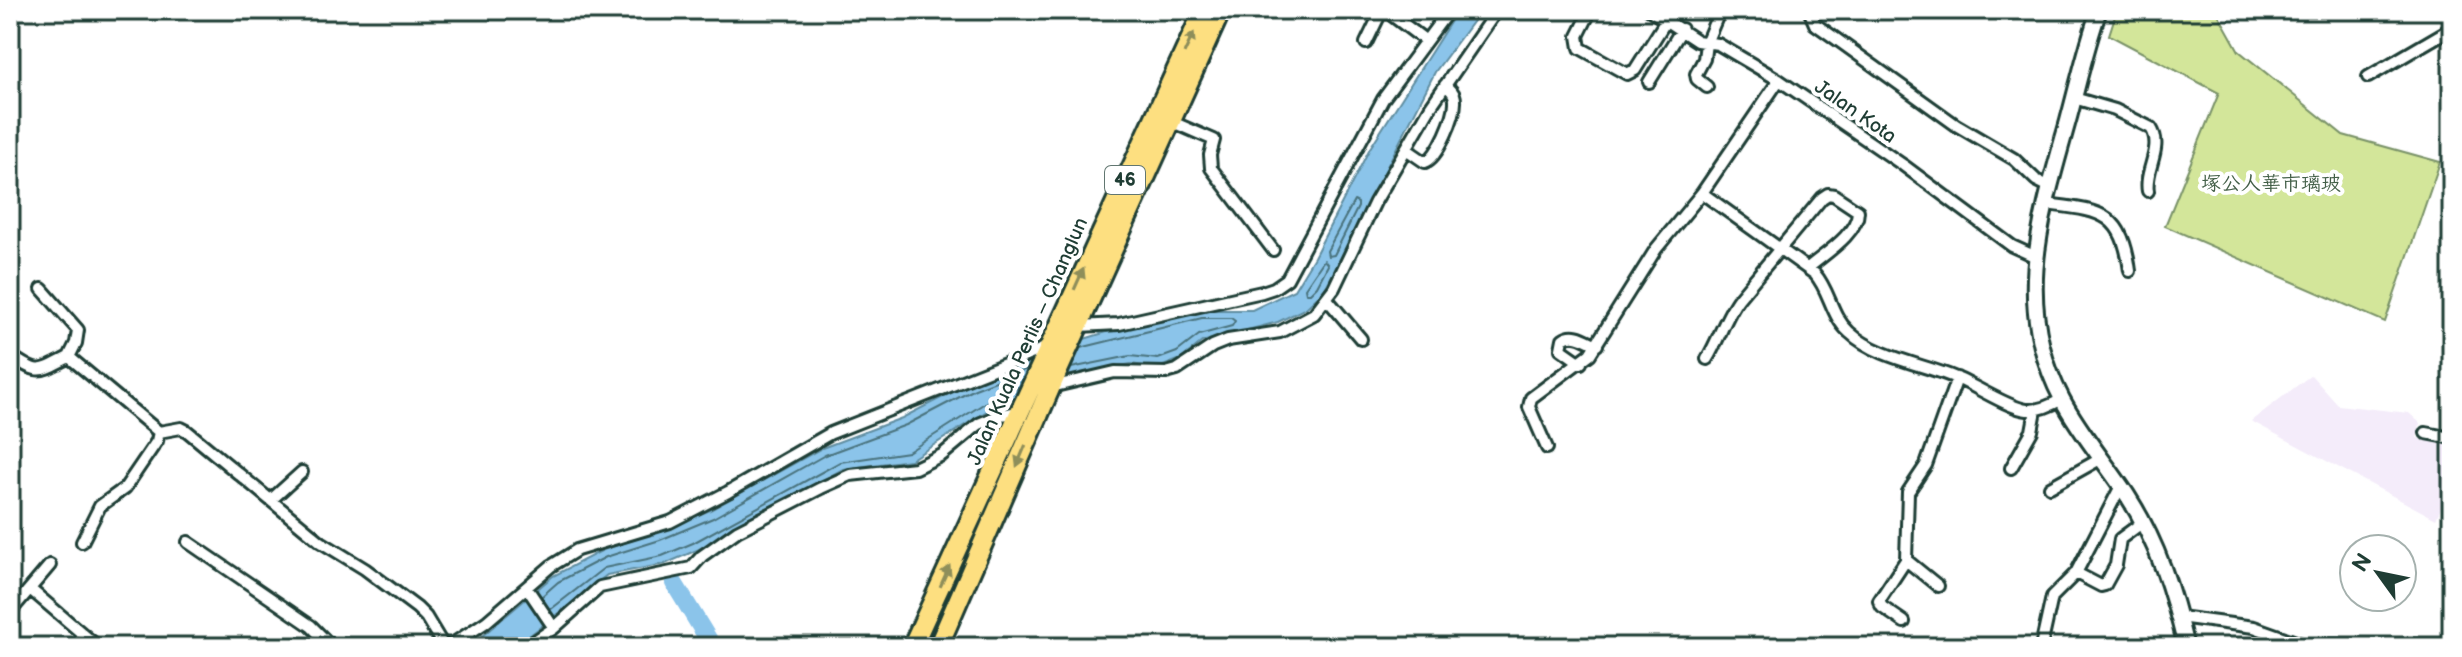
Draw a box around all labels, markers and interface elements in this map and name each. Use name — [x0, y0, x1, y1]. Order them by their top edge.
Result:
one-way arrow — [1182, 31, 1195, 55]
street label: Jalan Kota — [1810, 75, 1901, 149]
road number: 46 — [1105, 166, 1145, 194]
park label: 塚公人華市璃玻 — [2201, 172, 2341, 196]
street label: Jalan Kuala Perlis – Changlun — [962, 214, 1093, 469]
one-way arrow — [1073, 267, 1086, 291]
one-way arrow — [1015, 444, 1028, 468]
north arrow — [2338, 533, 2418, 613]
text: N — [2347, 549, 2378, 577]
one-way arrow — [938, 564, 951, 588]

